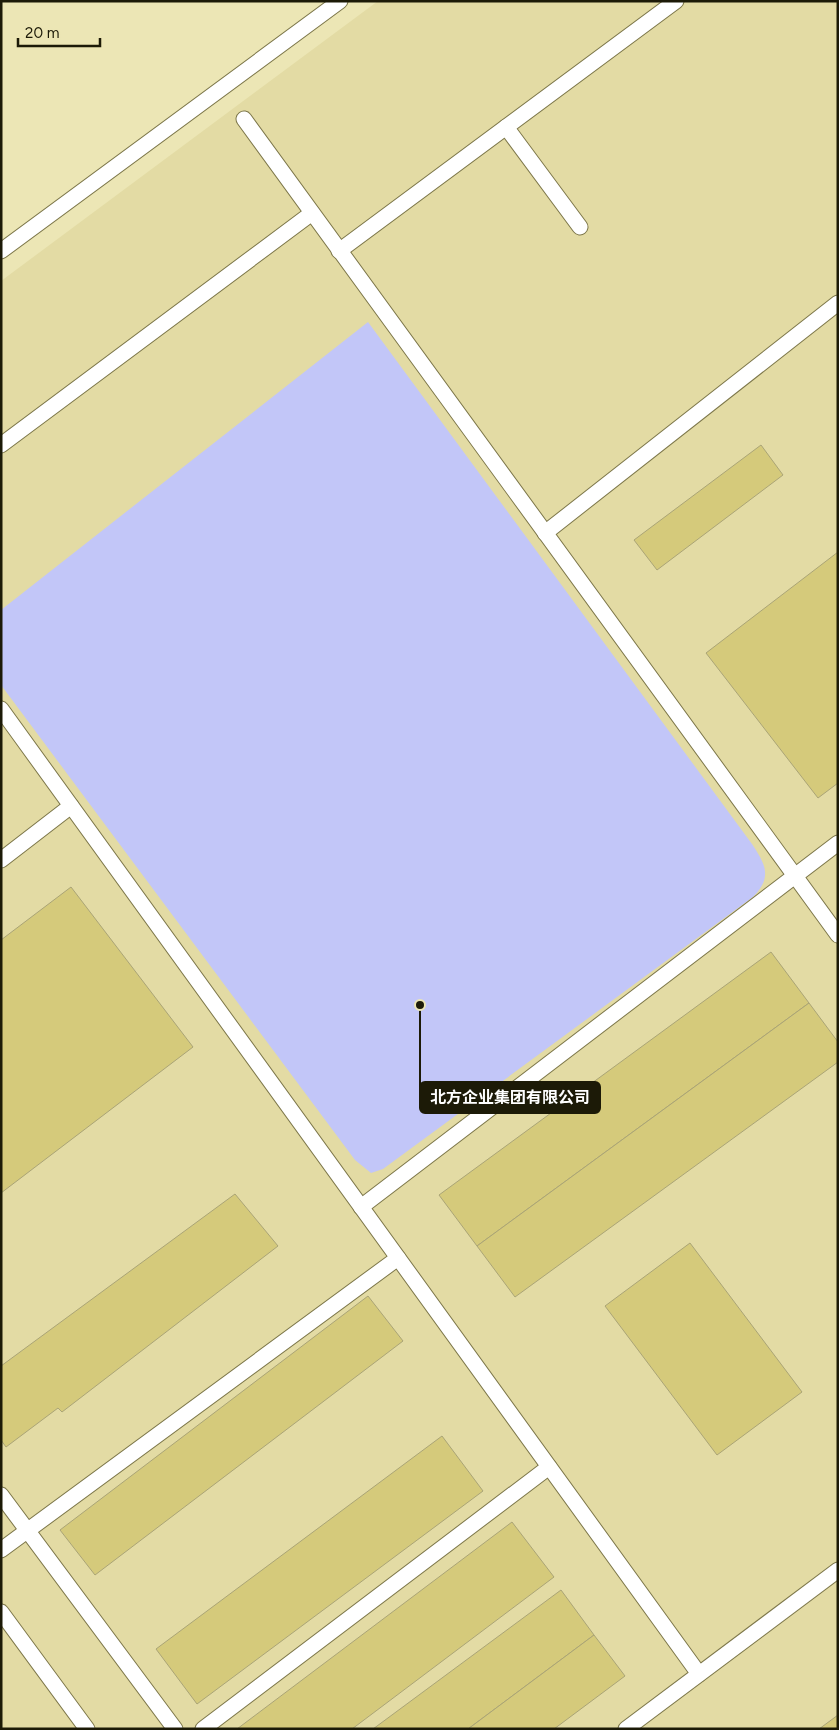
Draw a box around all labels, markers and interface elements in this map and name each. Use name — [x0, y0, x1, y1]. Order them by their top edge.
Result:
scale bar — [18, 15, 100, 47]
text: 20 m — [25, 24, 59, 42]
callout: 北方企业集团有限公司 — [420, 1082, 600, 1113]
text: 北方企业集团有限公司 — [430, 1088, 590, 1107]

